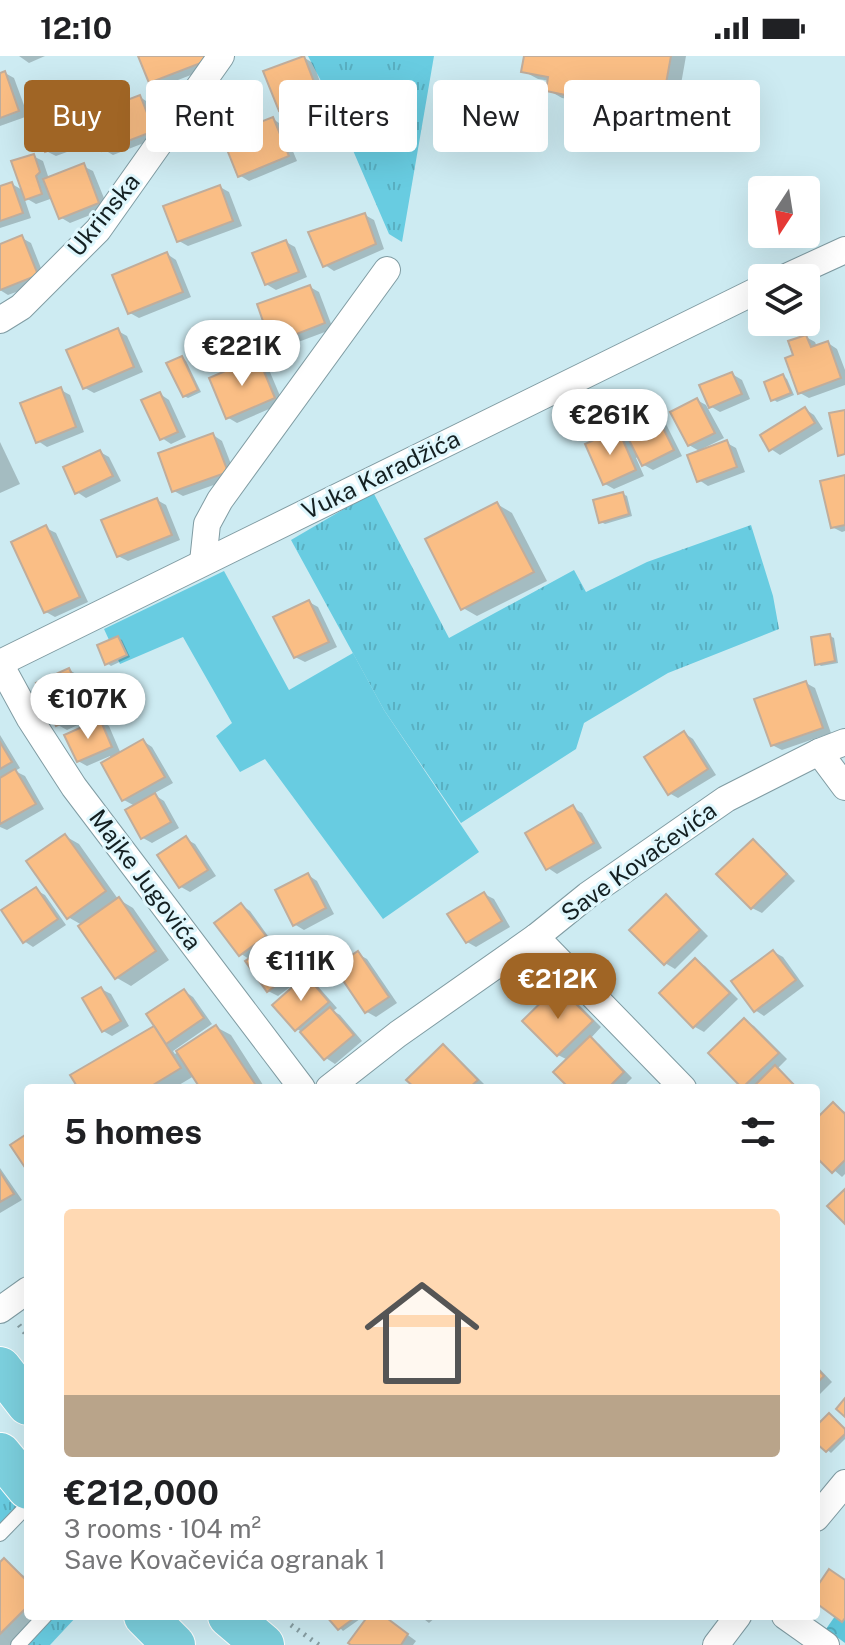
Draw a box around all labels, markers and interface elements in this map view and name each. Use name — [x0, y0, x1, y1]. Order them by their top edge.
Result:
text: 12:10 — [40, 10, 112, 46]
chip: Buy — [24, 80, 130, 152]
chip: Rent — [146, 80, 263, 152]
chip: Filters — [279, 80, 417, 152]
chip: New — [433, 80, 548, 152]
chip: Apartment — [564, 80, 760, 152]
street label: Ukrinska — [61, 167, 145, 261]
north arrow — [748, 176, 820, 248]
map controls — [748, 176, 820, 336]
button: layers — [748, 264, 820, 336]
pin: €221K — [186, 320, 298, 388]
text: €221K — [202, 330, 282, 361]
pin: €261K — [554, 389, 666, 457]
text: €261K — [570, 399, 650, 430]
street label: Vuka Karadžića — [297, 424, 464, 524]
pin: €107K — [32, 673, 144, 741]
text: €107K — [48, 683, 128, 714]
street label: Save Kovačevića — [555, 796, 721, 927]
street label: Majke Jugovića — [84, 804, 208, 955]
pin: €111K — [245, 935, 357, 1003]
text: €111K — [267, 945, 335, 976]
pin: €212K — [502, 953, 614, 1021]
text: €212K — [518, 963, 598, 994]
icon: filters — [736, 1110, 780, 1154]
text: 5 homes — [64, 1112, 202, 1152]
icon: home — [350, 1261, 494, 1405]
text: €212,000 — [64, 1473, 219, 1513]
text: 3 rooms · 104 m² — [64, 1513, 261, 1544]
text: Save Kovačevića ogranak 1 — [64, 1544, 386, 1575]

